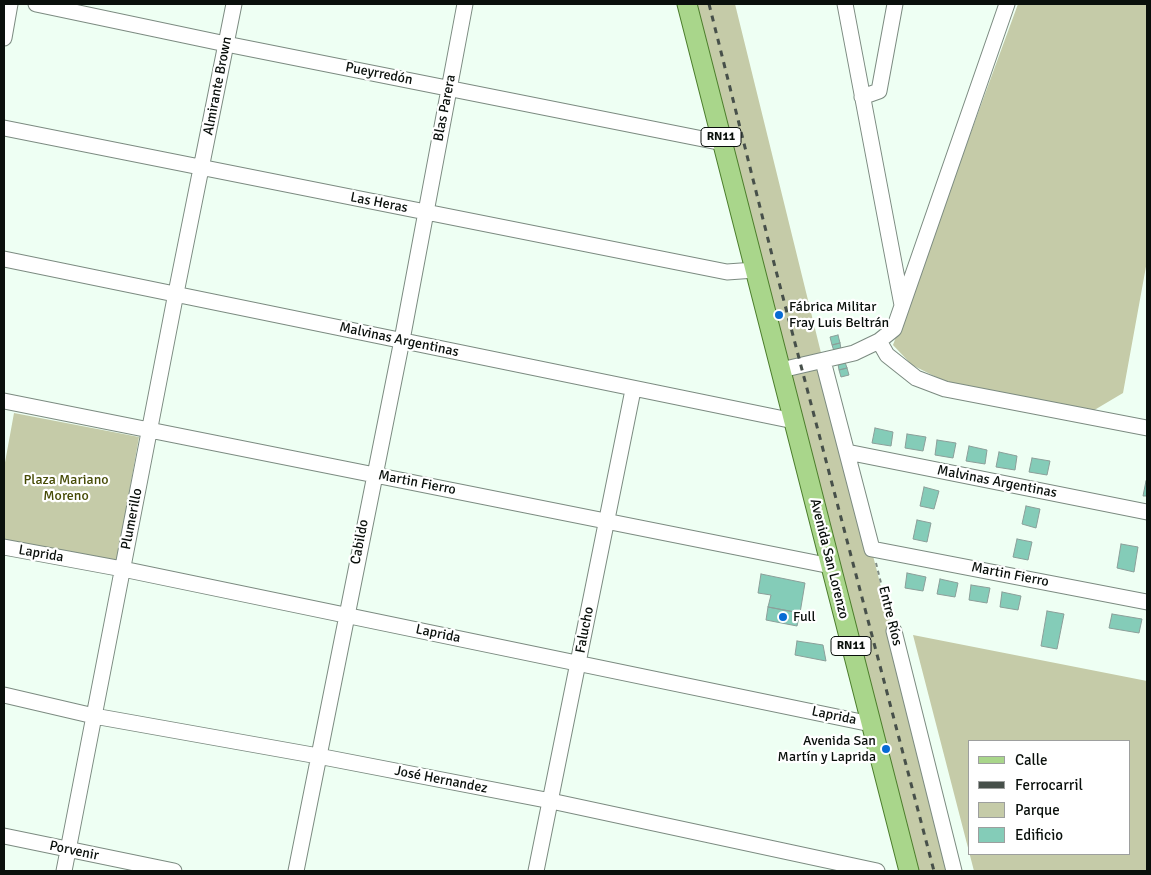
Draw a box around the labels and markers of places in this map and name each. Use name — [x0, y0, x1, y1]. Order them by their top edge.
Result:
place label: Fábrica Militar Fray Luis Beltrán — [789, 299, 889, 332]
marker: Fábrica Militar Fray Luis Beltrán — [773, 309, 785, 321]
place label: Full — [793, 609, 816, 625]
marker: Full — [777, 611, 789, 623]
place label: Avenida San Martín y Laprida — [778, 733, 876, 766]
marker: Avenida San Martín y Laprida — [880, 743, 892, 755]

